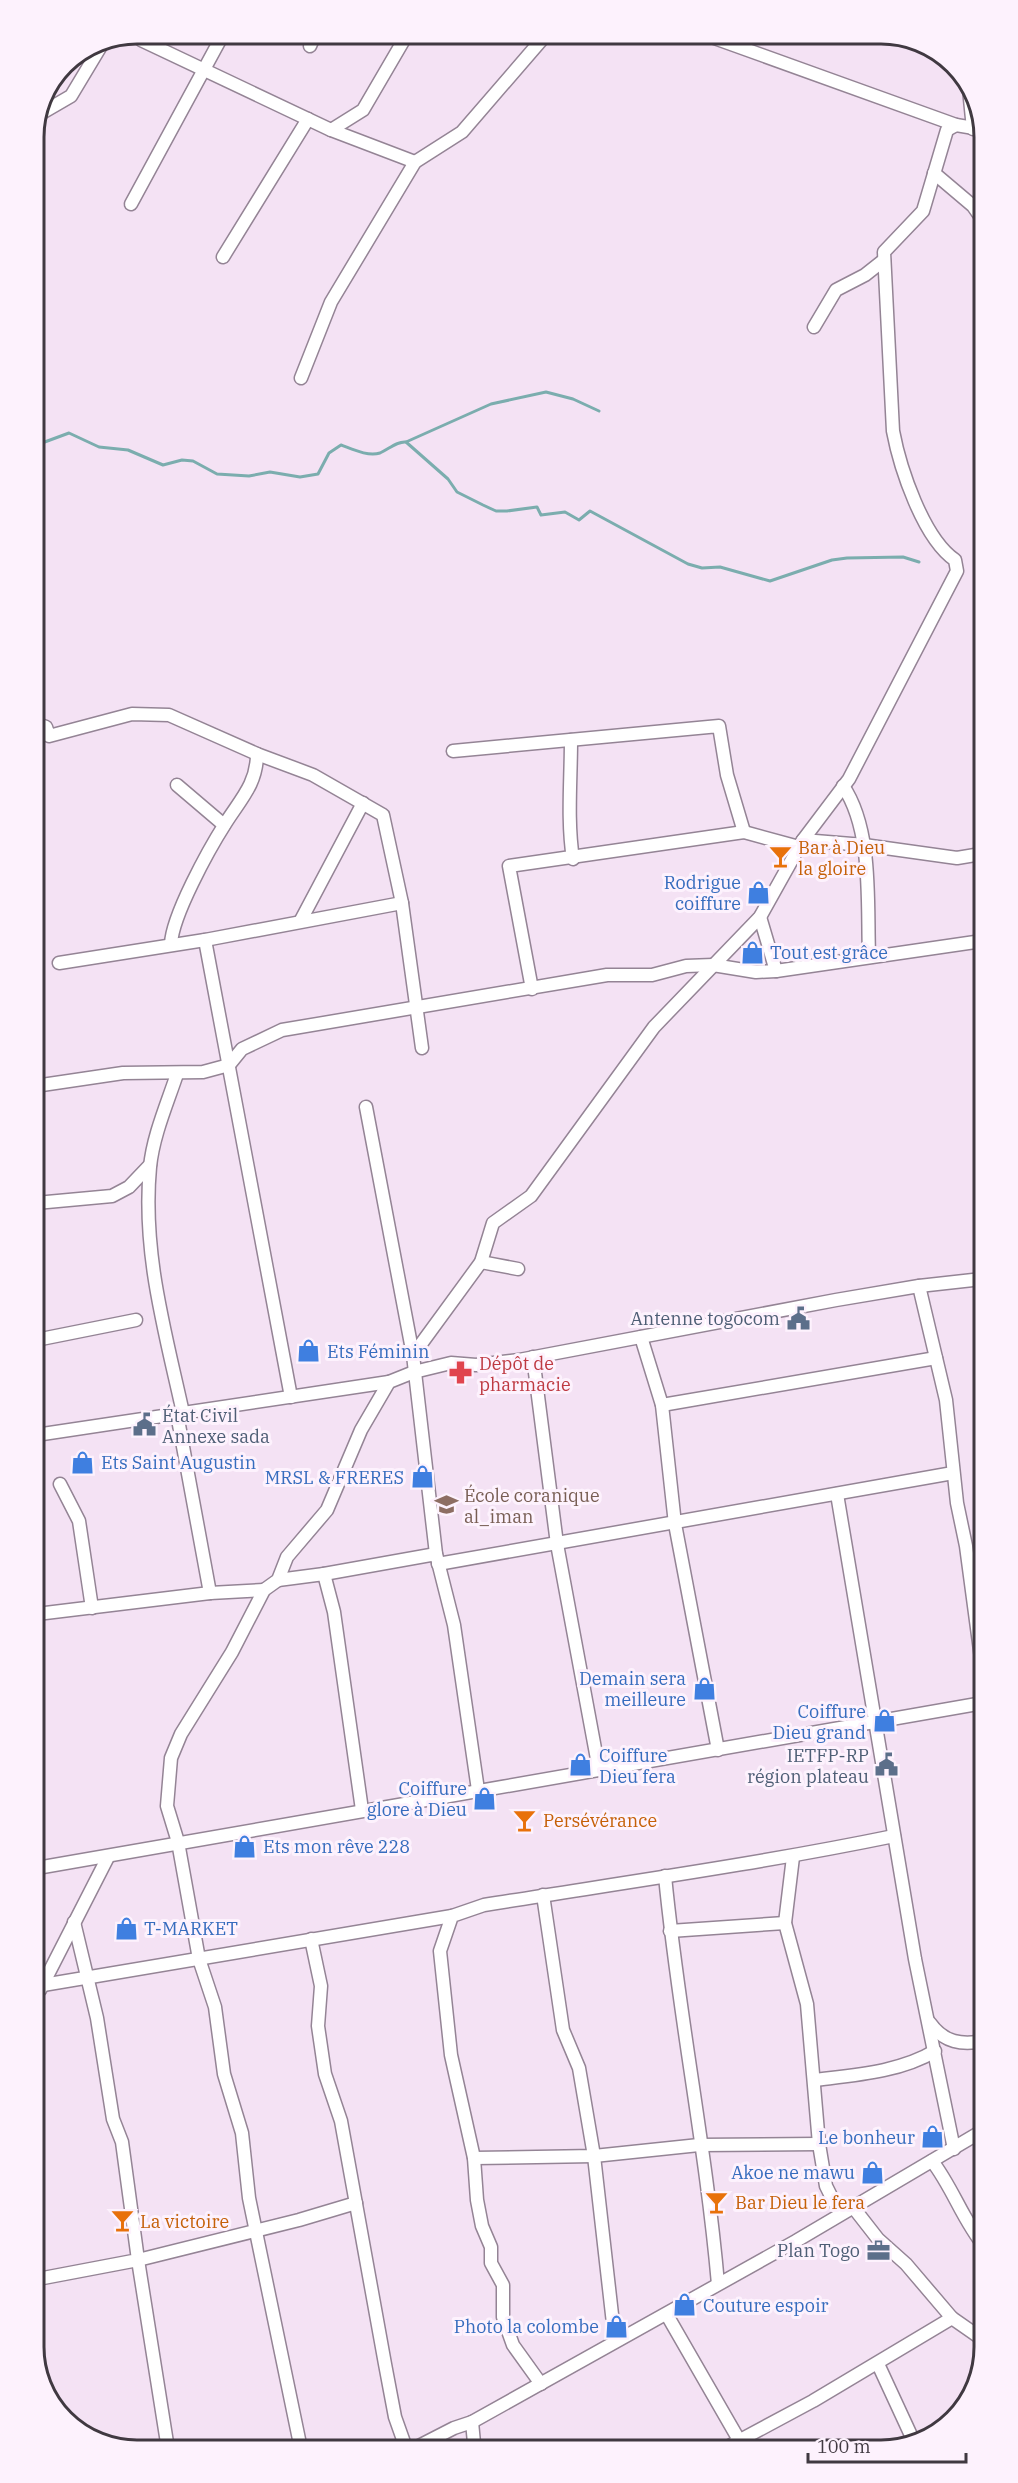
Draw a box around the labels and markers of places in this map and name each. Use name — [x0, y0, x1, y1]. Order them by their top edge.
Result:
place label: Bar à Dieu la gloire — [798, 836, 885, 880]
bar icon: Bar à Dieu la gloire — [767, 844, 793, 870]
place label: Rodrigue coiffure — [664, 871, 741, 915]
shop icon: Rodrigue coiffure — [746, 879, 772, 905]
shop icon: Tout est grâce — [739, 939, 765, 965]
place label: Tout est grâce — [770, 941, 888, 964]
public building icon: Antenne togocom — [785, 1305, 811, 1331]
place label: Antenne togocom — [630, 1307, 780, 1330]
shop icon: Ets Féminin — [296, 1338, 322, 1364]
place label: Ets Féminin — [327, 1340, 430, 1363]
place label: Dépôt de pharmacie — [479, 1352, 571, 1396]
pharmacy icon: Dépôt de pharmacie — [448, 1360, 474, 1386]
place label: État Civil Annexe sada — [162, 1404, 270, 1448]
public building icon: État Civil Annexe sada — [131, 1412, 157, 1438]
shop icon: Ets Saint Augustin — [70, 1449, 96, 1475]
place label: Ets Saint Augustin — [101, 1451, 256, 1474]
shop icon: MRSL & FRERES — [409, 1464, 435, 1490]
place label: MRSL & FRERES — [265, 1466, 404, 1489]
place label: École coranique al_iman — [464, 1484, 600, 1528]
school or university icon: École coranique al_iman — [433, 1492, 459, 1518]
place label: Demain sera meilleure — [579, 1667, 686, 1711]
shop icon: Demain sera meilleure — [691, 1675, 717, 1701]
place label: Coiffure Dieu grand — [773, 1700, 866, 1744]
shop icon: Coiffure Dieu grand — [871, 1708, 897, 1734]
place label: Coiffure Dieu fera — [599, 1744, 676, 1788]
place label: IETFP-RP région plateau — [747, 1744, 869, 1788]
shop icon: Coiffure Dieu fera — [568, 1752, 594, 1778]
public building icon: IETFP-RP région plateau — [874, 1752, 900, 1778]
place label: Coiffure glore à Dieu — [367, 1777, 467, 1821]
shop icon: Coiffure glore à Dieu — [472, 1785, 498, 1811]
bar icon: Persévérance — [512, 1807, 538, 1833]
place label: Persévérance — [543, 1809, 657, 1832]
shop icon: Ets mon rêve 228 — [232, 1833, 258, 1859]
place label: Ets mon rêve 228 — [263, 1835, 410, 1858]
shop icon: T-MARKET — [113, 1915, 139, 1941]
place label: T-MARKET — [144, 1917, 238, 1940]
shop icon: Le bonheur — [920, 2124, 946, 2150]
place label: Le bonheur — [818, 2126, 915, 2149]
shop icon: Akoe ne mawu — [860, 2159, 886, 2185]
place label: Akoe ne mawu — [731, 2161, 855, 2184]
bar icon: Bar Dieu le fera — [704, 2189, 730, 2215]
place label: Bar Dieu le fera — [735, 2191, 865, 2214]
bar icon: La victoire — [109, 2208, 135, 2234]
place label: La victoire — [140, 2210, 229, 2233]
office icon: Plan Togo — [865, 2237, 891, 2263]
place label: Plan Togo — [777, 2239, 860, 2262]
shop icon: Couture espoir — [672, 2292, 698, 2318]
place label: Couture espoir — [703, 2294, 829, 2317]
shop icon: Photo la colombe — [604, 2313, 630, 2339]
place label: Photo la colombe — [454, 2315, 599, 2338]

